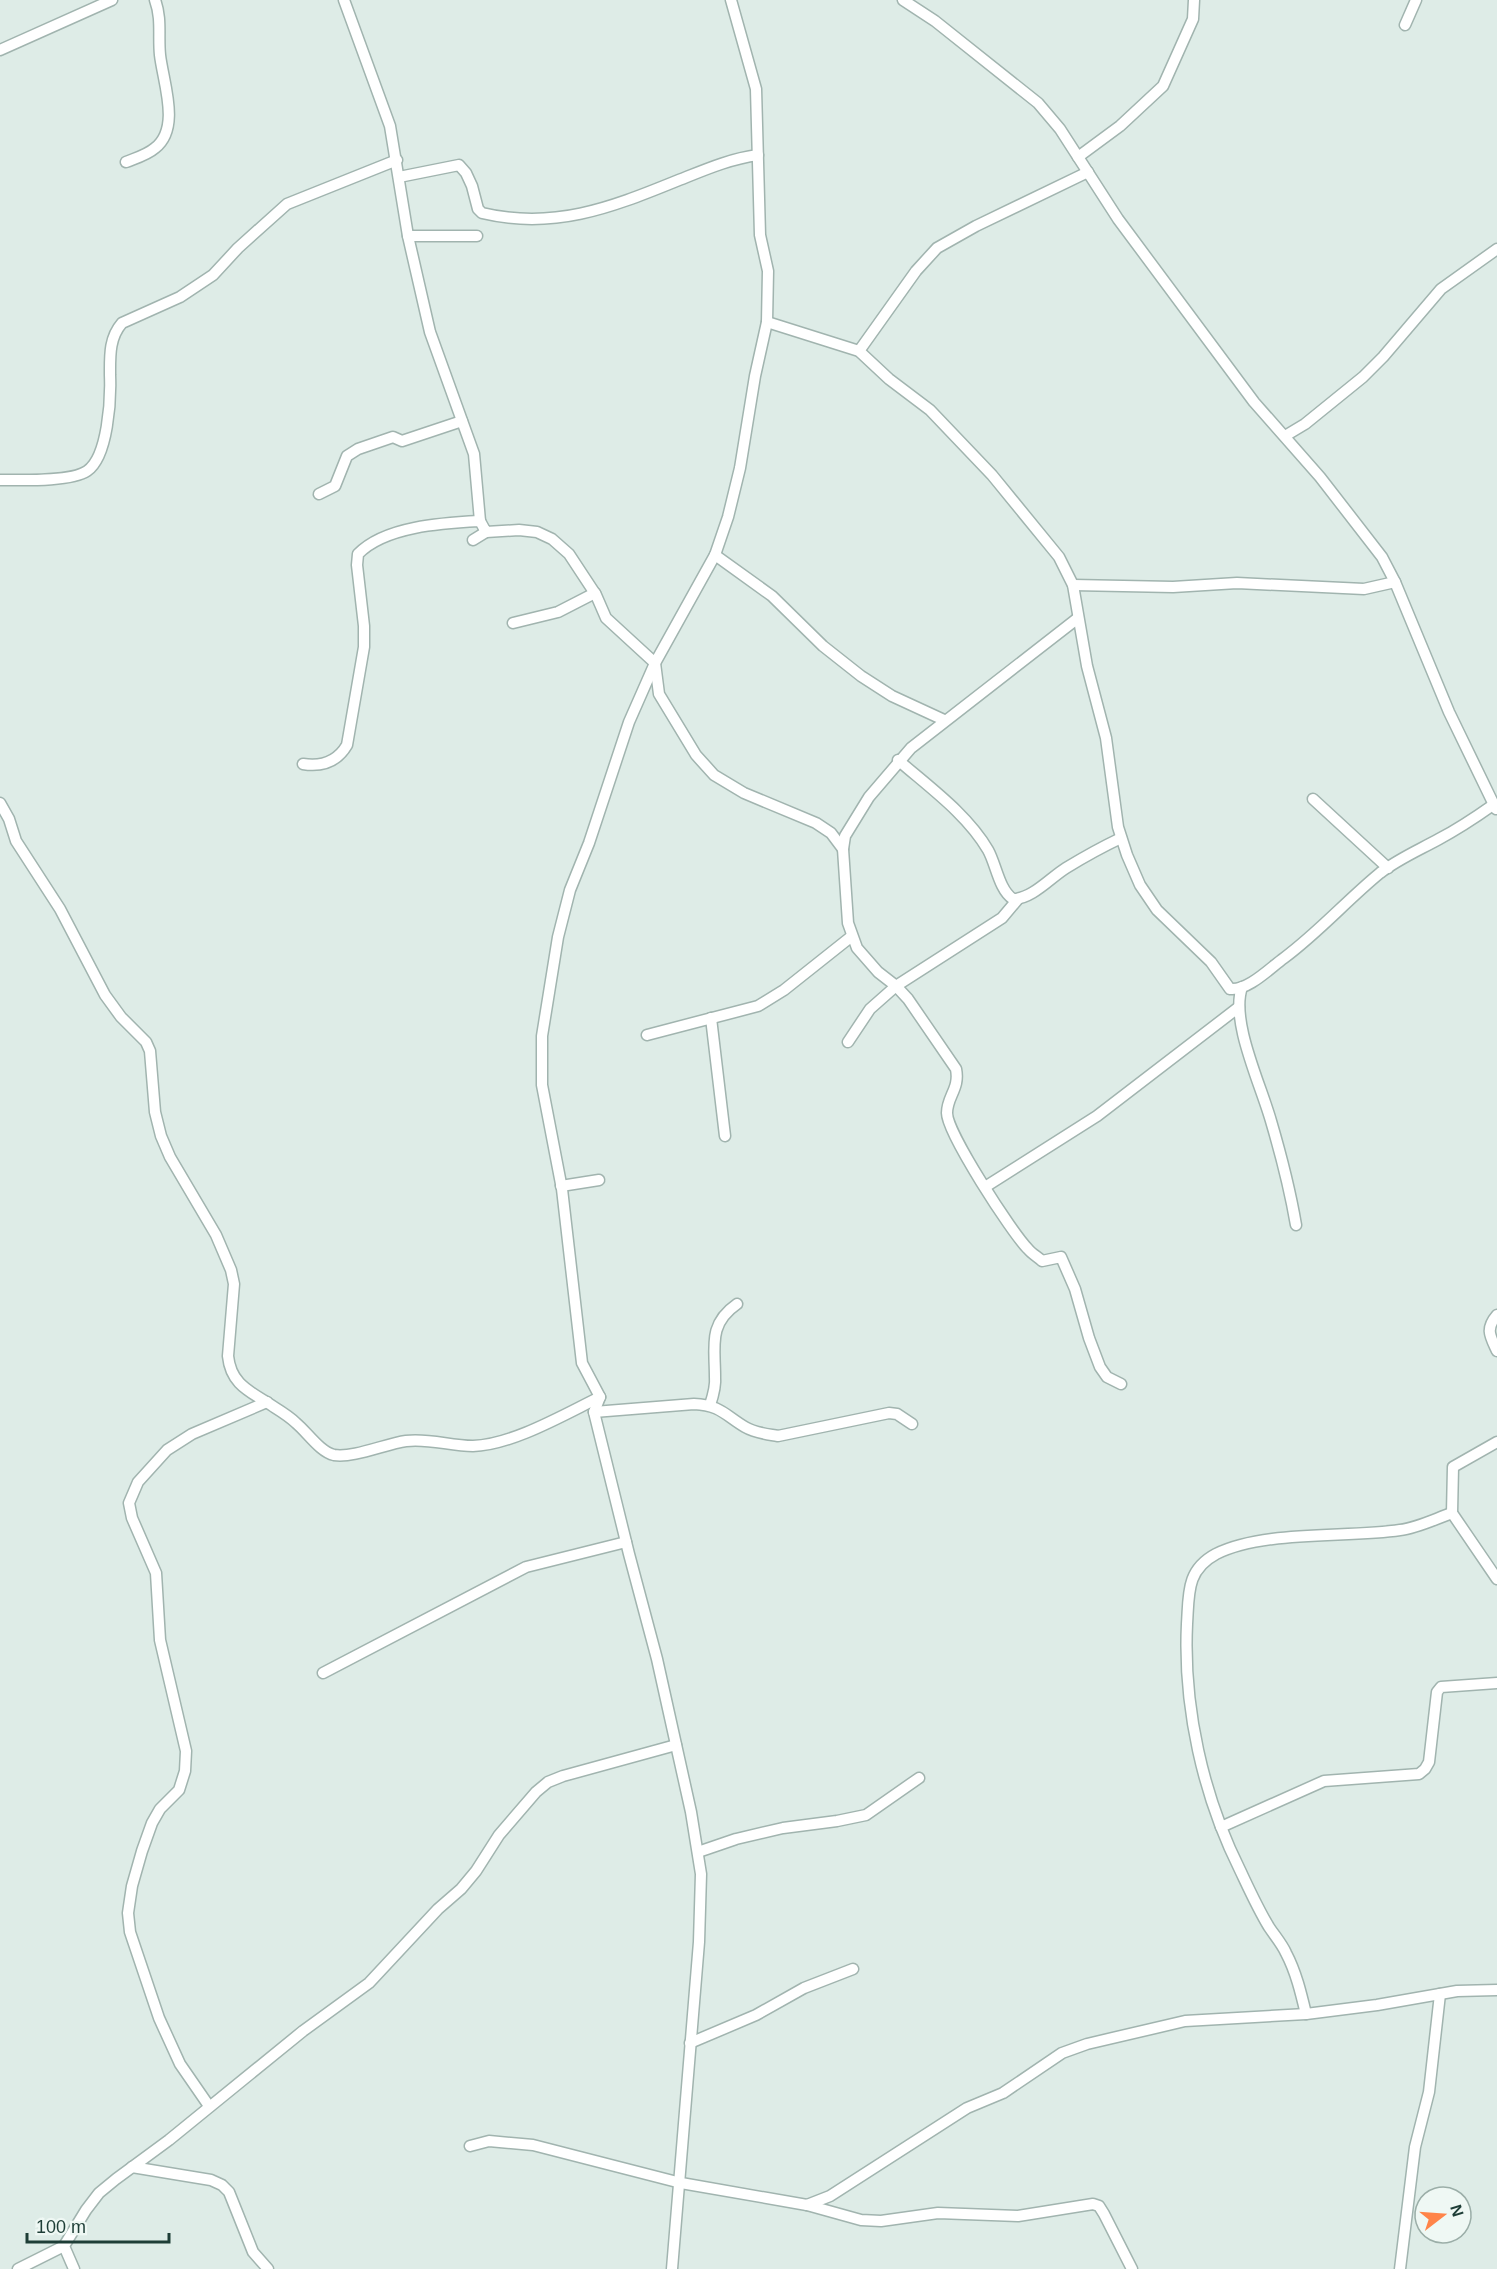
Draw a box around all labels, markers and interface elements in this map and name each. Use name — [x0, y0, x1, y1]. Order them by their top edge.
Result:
north arrow — [1413, 2185, 1473, 2245]
text: N — [1447, 2203, 1467, 2219]
scale bar — [27, 2206, 170, 2244]
text: 100 m — [36, 2217, 86, 2237]

